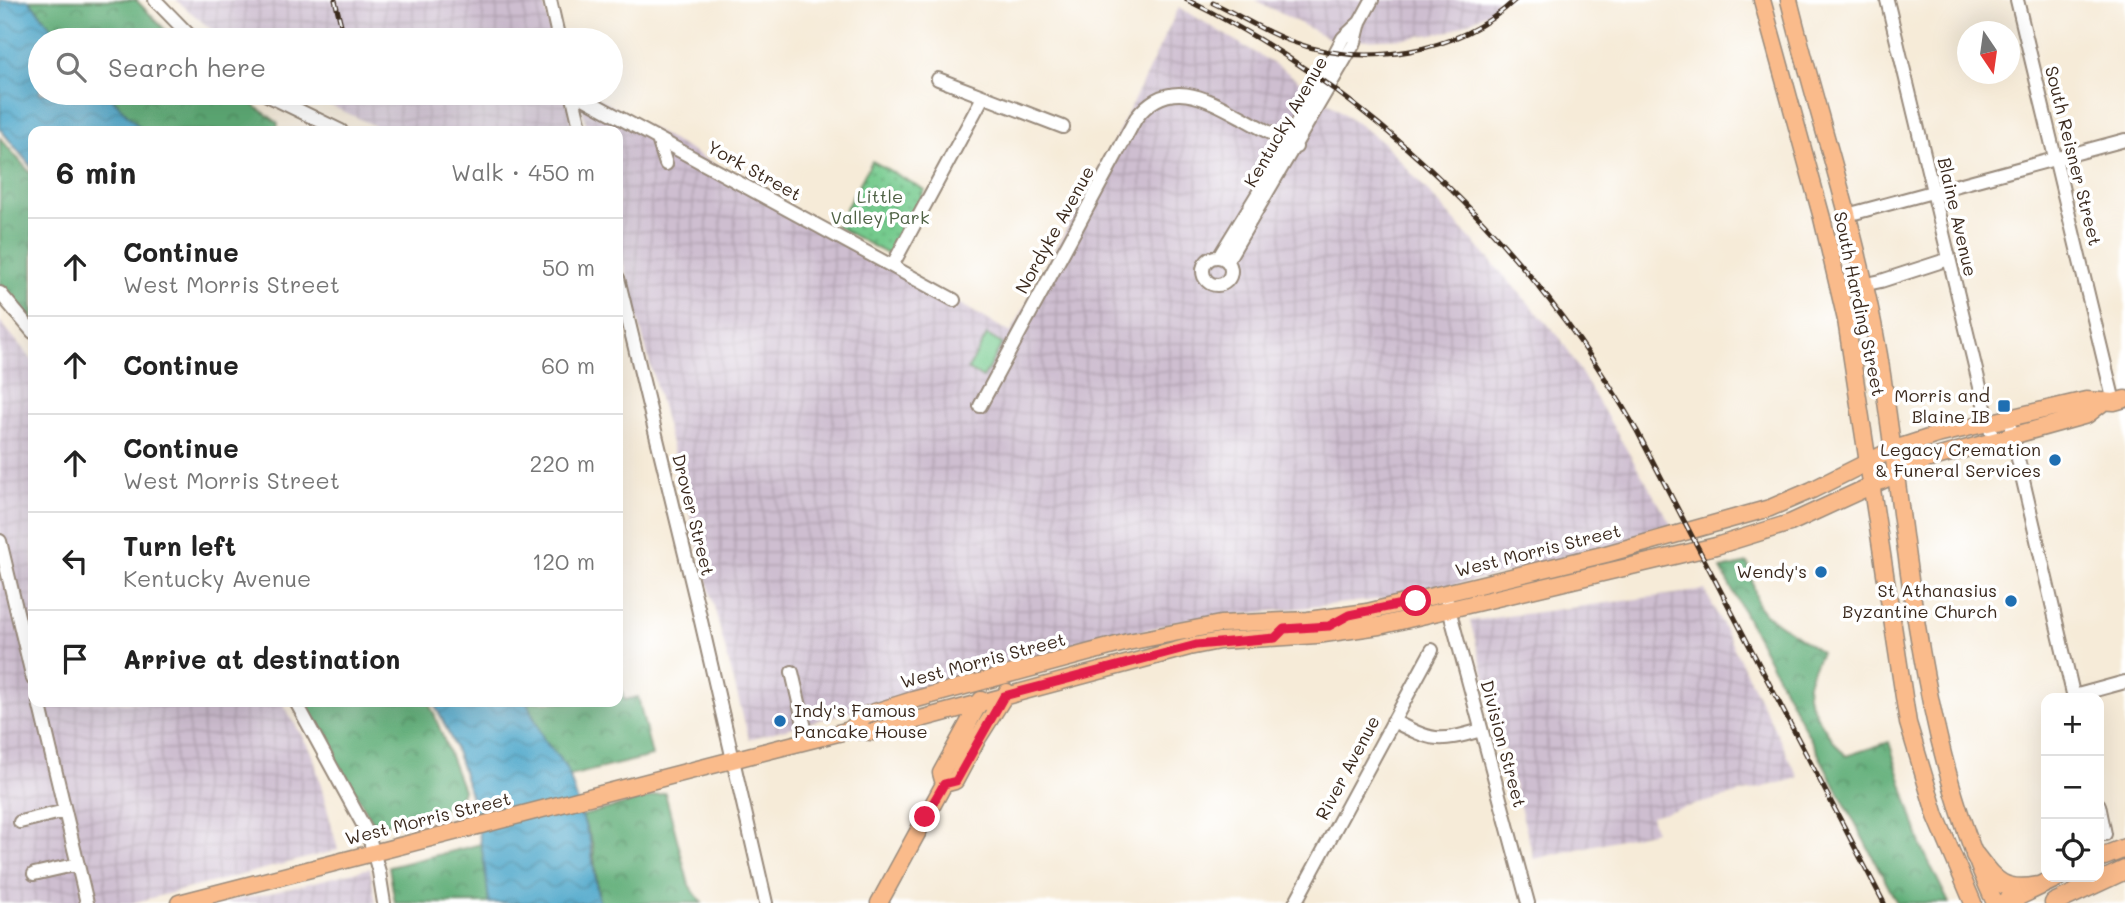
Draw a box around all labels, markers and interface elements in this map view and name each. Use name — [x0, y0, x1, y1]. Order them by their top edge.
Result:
north arrow — [1957, 21, 2020, 84]
search box — [28, 28, 623, 105]
icon: search — [52, 48, 90, 86]
text: Search here — [108, 50, 266, 84]
street label: Kentucky Avenue — [1238, 52, 1332, 191]
street label: South Reisner Street — [2040, 63, 2108, 248]
street label: York Street — [703, 134, 806, 206]
text: 6 min — [56, 152, 136, 192]
street label: Blaine Avenue — [1933, 155, 1983, 279]
text: Walk · 450 m — [451, 157, 595, 187]
street label: Nordyke Avenue — [1009, 161, 1099, 298]
park label: Little Valley Park — [831, 184, 929, 229]
street label: South Harding Street — [1829, 209, 1891, 398]
text: Continue — [123, 235, 239, 269]
icon: ahead — [56, 248, 94, 286]
text: 50 m — [542, 252, 595, 282]
text: West Morris Street — [123, 269, 340, 299]
icon: ahead — [56, 346, 94, 384]
text: Continue — [123, 348, 239, 382]
text: 60 m — [541, 350, 595, 380]
place label: Morris and Blaine IB — [1894, 383, 1990, 428]
marker: Morris and Blaine IB — [1996, 398, 2012, 414]
text: Continue — [123, 431, 239, 465]
place label: Legacy Cremation & Funeral Services — [1875, 437, 2041, 482]
icon: ahead — [56, 444, 94, 482]
text: 220 m — [529, 448, 595, 478]
street label: Drover Street — [667, 451, 721, 578]
marker: Legacy Cremation & Funeral Services — [2047, 452, 2063, 468]
text: West Morris Street — [123, 465, 340, 495]
street label: West Morris Street — [1452, 518, 1623, 582]
text: Turn left — [123, 529, 236, 563]
icon: left — [56, 542, 94, 580]
text: 120 m — [532, 546, 595, 576]
place label: Wendy's — [1737, 559, 1807, 583]
text: Kentucky Avenue — [123, 563, 311, 593]
marker: Wendy's — [1813, 564, 1829, 580]
place label: St Athanasius Byzantine Church — [1842, 578, 1997, 623]
route start — [1400, 585, 1431, 616]
marker: St Athanasius Byzantine Church — [2003, 593, 2019, 609]
street label: West Morris Street — [898, 626, 1068, 694]
icon: arrive — [56, 640, 94, 678]
text: Arrive at destination — [123, 642, 400, 676]
street label: Division Street — [1475, 677, 1532, 810]
map controls — [2041, 693, 2104, 882]
button: + — [2041, 693, 2104, 756]
place label: Indy's Famous Pancake House — [794, 698, 928, 743]
street label: River Avenue — [1310, 711, 1385, 824]
marker: Indy's Famous Pancake House — [772, 713, 788, 729]
button: − — [2041, 756, 2104, 819]
street label: West Morris Street — [342, 786, 513, 850]
route end — [909, 801, 940, 832]
button: locate — [2041, 819, 2104, 882]

